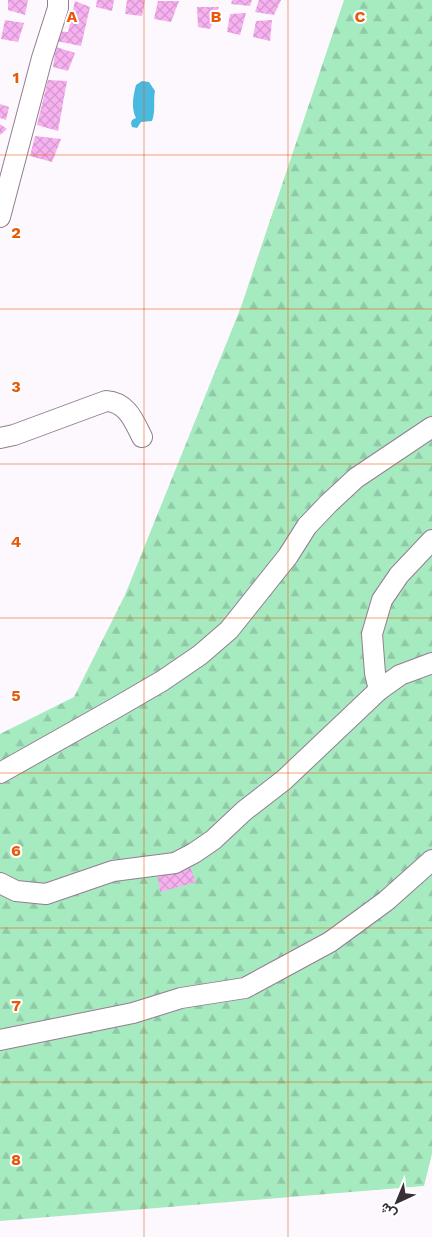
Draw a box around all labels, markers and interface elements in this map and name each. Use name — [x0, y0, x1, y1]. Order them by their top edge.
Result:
text: A — [67, 7, 78, 26]
text: B — [211, 7, 222, 26]
text: C — [355, 7, 366, 26]
text: 1 — [13, 68, 19, 87]
text: 2 — [11, 223, 21, 242]
text: 3 — [11, 377, 21, 396]
text: 4 — [11, 532, 21, 551]
text: 5 — [11, 686, 21, 705]
text: 6 — [11, 841, 21, 860]
text: 7 — [11, 996, 21, 1015]
text: 8 — [11, 1150, 21, 1169]
north arrow — [372, 1177, 422, 1227]
text: ش — [376, 1199, 400, 1223]

